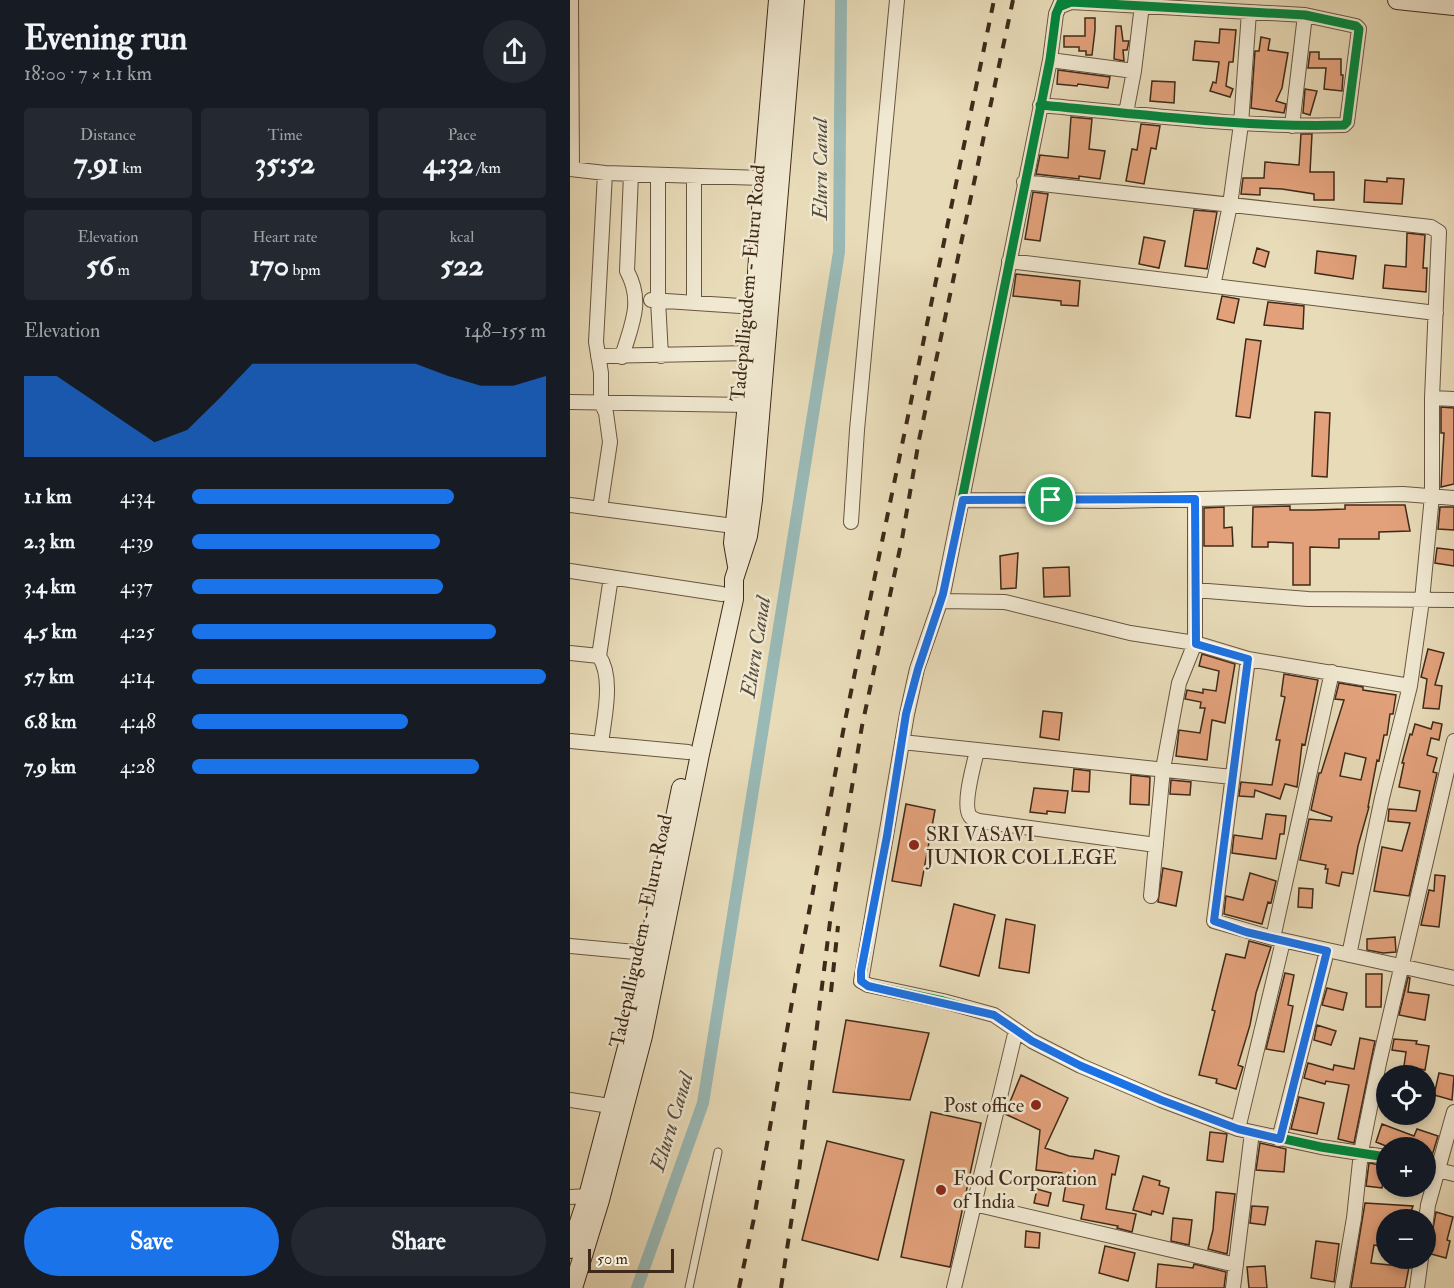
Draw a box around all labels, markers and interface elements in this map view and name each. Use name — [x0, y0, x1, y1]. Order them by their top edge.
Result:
text: Evening run — [24, 18, 187, 59]
button: share — [483, 20, 546, 83]
text: 18:00 · 7 × 1.1 km — [24, 61, 152, 86]
water label: Eluru Canal — [807, 116, 834, 222]
text: Distance — [80, 125, 136, 145]
text: Time — [268, 125, 302, 145]
text: Pace — [448, 125, 476, 145]
text: 7.91 — [74, 145, 119, 182]
text: 35:52 — [255, 145, 315, 182]
text: 4:32 — [423, 145, 473, 182]
text: km — [119, 158, 142, 178]
text: /km — [473, 158, 501, 178]
street label: Tadepalligudem - Eluru Road — [725, 163, 772, 402]
text: Elevation — [78, 227, 138, 247]
text: Heart rate — [252, 227, 318, 247]
text: kcal — [450, 227, 474, 247]
text: 56 — [86, 247, 114, 284]
text: 170 — [249, 247, 289, 284]
text: 522 — [440, 247, 484, 284]
text: m — [114, 260, 130, 280]
text: bpm — [289, 260, 321, 280]
text: Elevation — [24, 318, 100, 343]
text: 148–155 m — [464, 318, 546, 343]
pin — [1025, 474, 1076, 525]
icon: arrive — [1034, 483, 1067, 516]
text: 1.1 km — [24, 484, 71, 509]
text: 4:34 — [120, 484, 154, 509]
text: 2.3 km — [24, 529, 75, 554]
text: 4:39 — [120, 529, 154, 554]
text: 3.4 km — [24, 574, 76, 599]
text: 4:37 — [120, 574, 153, 599]
water label: Eluru Canal — [734, 593, 778, 701]
text: 4.5 km — [24, 619, 77, 644]
text: 4:25 — [120, 619, 155, 644]
text: 5.7 km — [24, 664, 74, 689]
text: 4:14 — [120, 664, 154, 689]
text: 6.8 km — [24, 709, 77, 734]
text: 4:48 — [120, 709, 156, 734]
text: 7.9 km — [24, 754, 76, 779]
text: 4:28 — [120, 754, 155, 779]
street label: Tadepalligudem - Eluru Road — [604, 812, 679, 1050]
place label: SRI VASAVI JUNIOR COLLEGE — [925, 822, 1117, 870]
marker: SRI VASAVI JUNIOR COLLEGE — [907, 838, 921, 852]
map controls — [1376, 1065, 1436, 1269]
button: locate — [1376, 1065, 1436, 1125]
water label: Eluru Canal — [644, 1067, 700, 1177]
place label: Post office — [944, 1093, 1024, 1118]
marker: Post office — [1029, 1098, 1043, 1112]
button: + — [1376, 1137, 1436, 1197]
place label: Food Corporation of India — [953, 1166, 1097, 1214]
marker: Food Corporation of India — [934, 1183, 948, 1197]
button: Save — [24, 1207, 279, 1276]
button: Share — [291, 1207, 546, 1276]
button: − — [1376, 1209, 1436, 1269]
scale bar — [588, 1246, 674, 1274]
text: 50 m — [597, 1249, 628, 1269]

